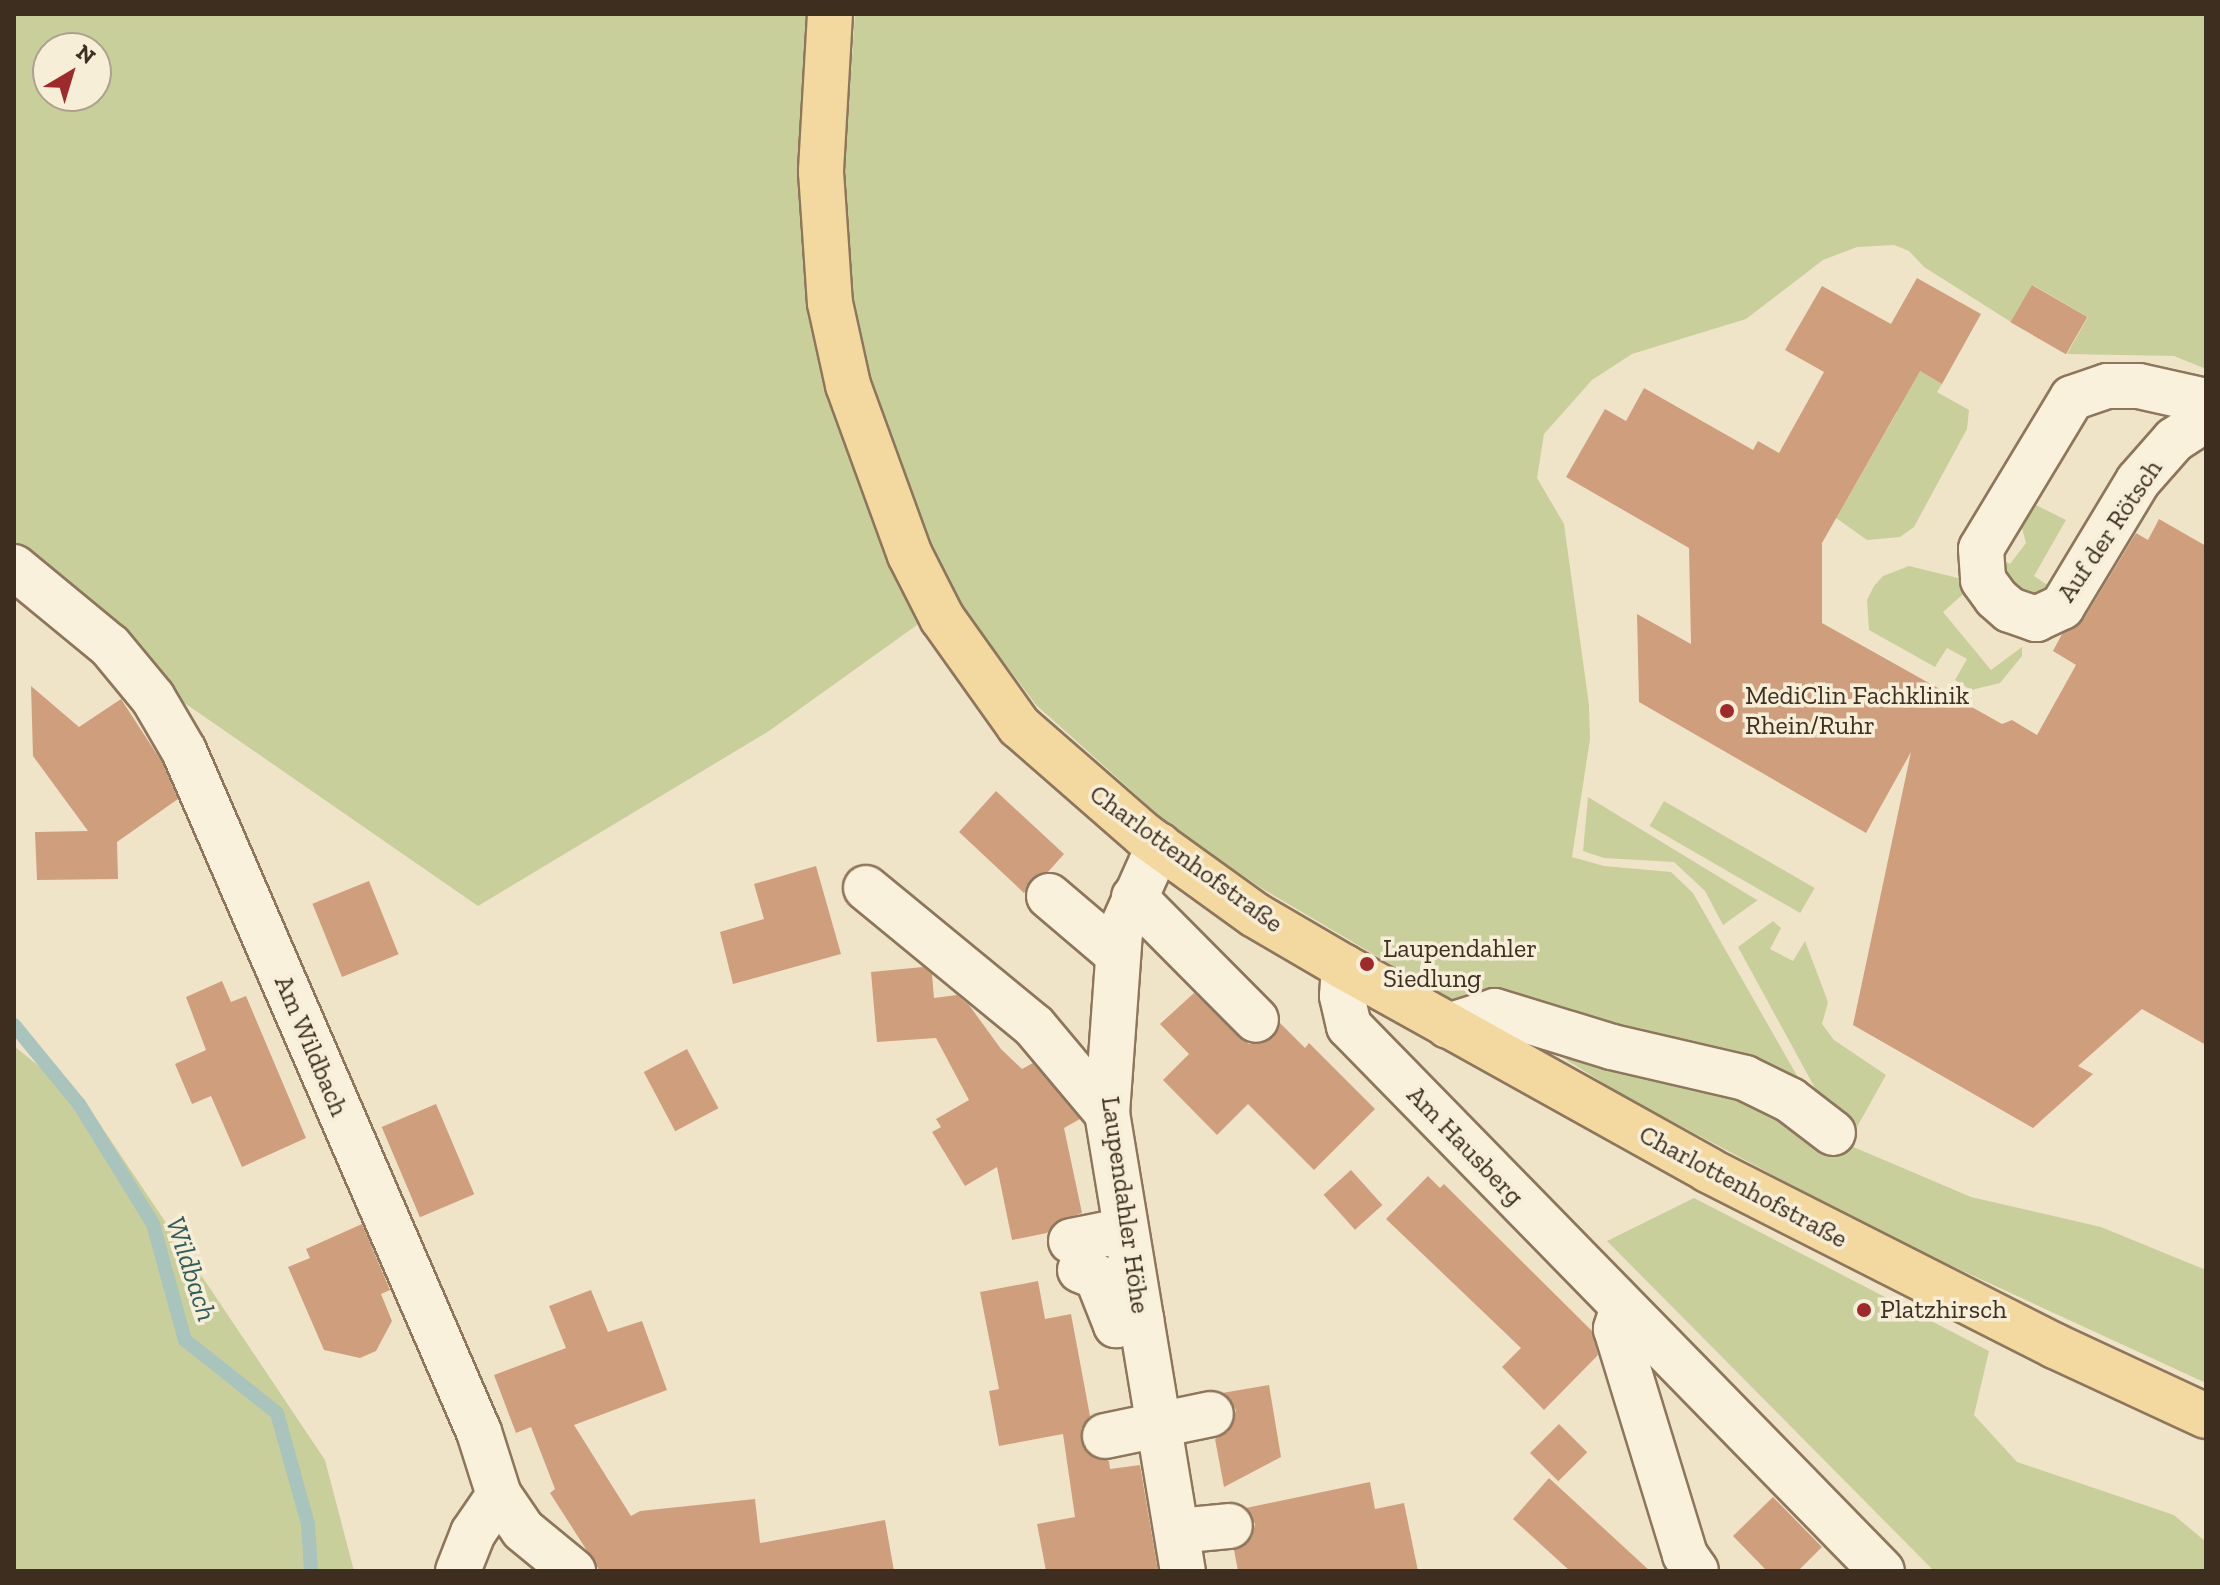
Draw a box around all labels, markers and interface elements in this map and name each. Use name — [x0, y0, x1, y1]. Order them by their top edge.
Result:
north arrow — [32, 32, 112, 112]
text: N — [71, 38, 101, 70]
street label: Auf der Rötsch — [2051, 454, 2169, 608]
place label: MediClin Fachklinik Rhein/Ruhr — [1745, 680, 1969, 742]
marker: MediClin Fachklinik Rhein/Ruhr — [1716, 700, 1738, 722]
street label: Charlottenhofstraße — [1083, 778, 1289, 940]
place label: Laupendahler Siedlung — [1383, 933, 1537, 994]
marker: Laupendahler Siedlung — [1358, 955, 1376, 973]
street label: Am Wildbach — [267, 971, 355, 1121]
street label: Am Hausberg — [1400, 1080, 1530, 1212]
street label: Laupendahler Höhe — [1094, 1094, 1156, 1316]
street label: Charlottenhofstraße — [1634, 1119, 1852, 1255]
water label: Wildbach — [158, 1213, 224, 1325]
place label: Platzhirsch — [1880, 1294, 2007, 1326]
marker: Platzhirsch — [1855, 1301, 1873, 1319]

